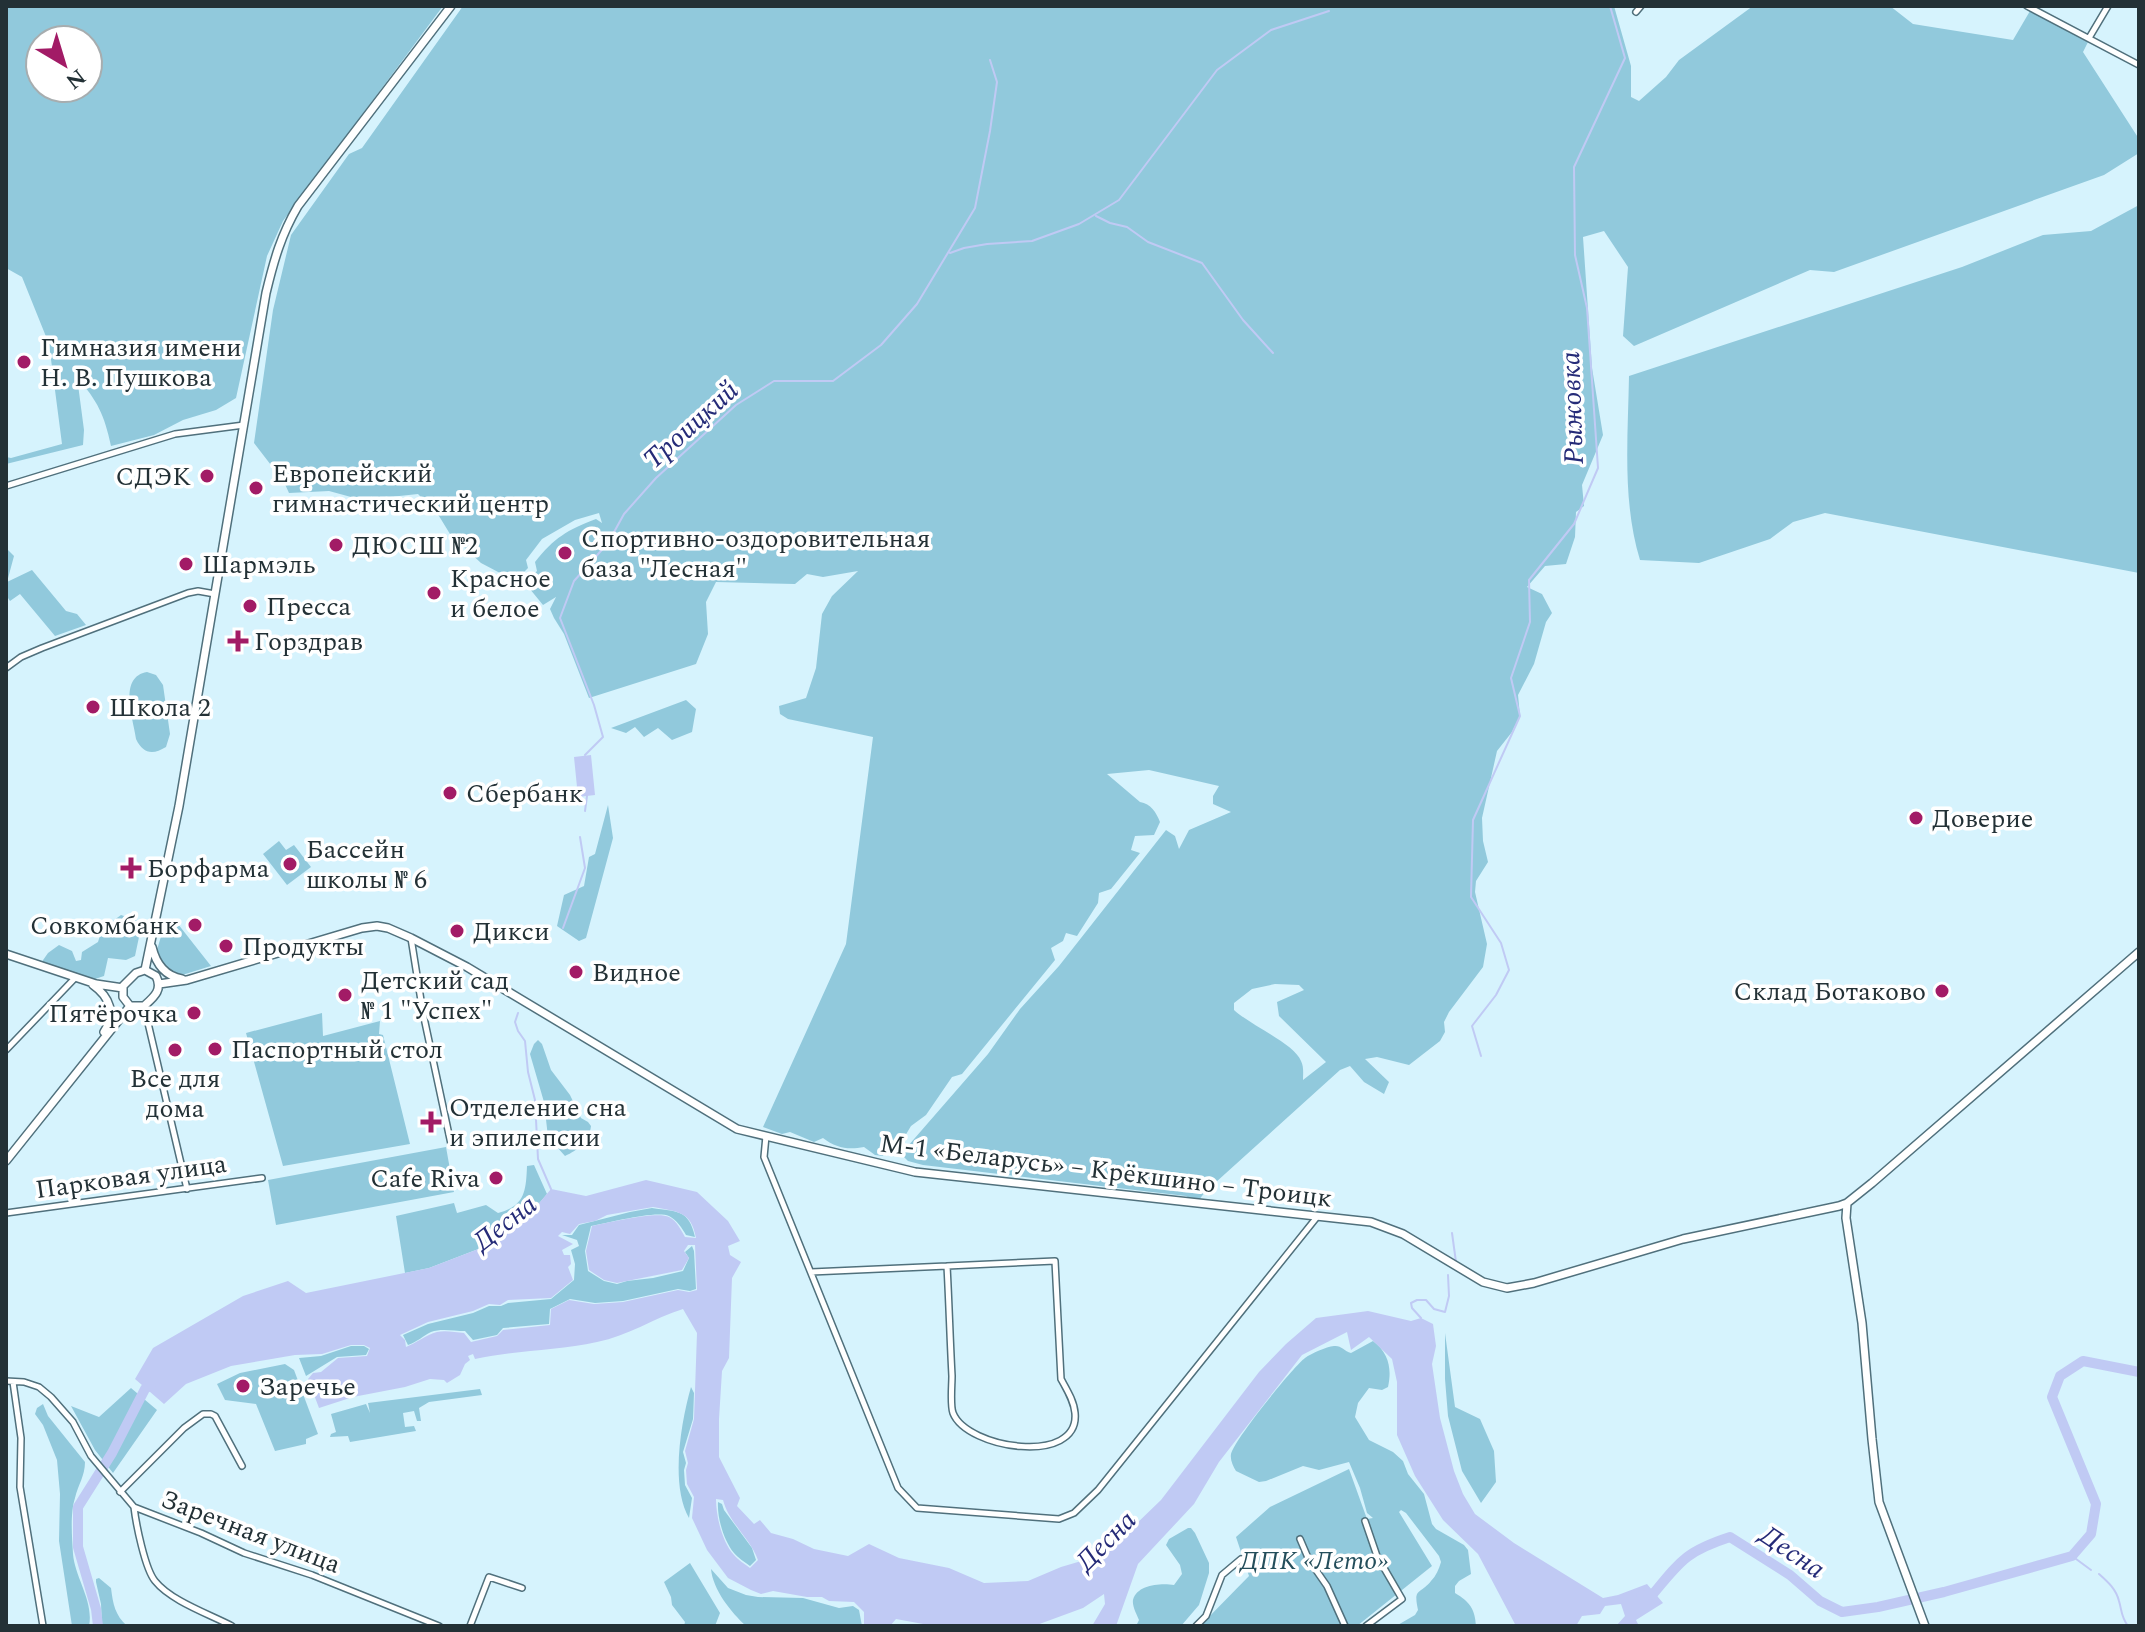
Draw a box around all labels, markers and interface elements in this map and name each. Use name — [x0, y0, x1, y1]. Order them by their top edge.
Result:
north arrow — [24, 24, 104, 104]
text: N — [58, 60, 93, 97]
place label: Гимназия имени Н. В. Пушкова — [40, 328, 242, 398]
water label: Рыжовка — [1549, 351, 1596, 465]
marker: Гимназия имени Н. В. Пушкова — [15, 353, 33, 371]
water label: Троицкий — [633, 370, 749, 480]
place label: Европейский гимнастический центр — [272, 454, 549, 524]
place label: СДЭК — [115, 457, 191, 497]
marker: СДЭК — [198, 467, 216, 485]
marker: Европейский гимнастический центр — [247, 479, 265, 497]
place label: Спортивно-оздоровительная база "Лесная" — [581, 519, 930, 589]
place label: ДЮСШ №2 — [352, 526, 478, 566]
marker: ДЮСШ №2 — [327, 536, 345, 554]
marker: Спортивно-оздоровительная база "Лесная" — [556, 544, 574, 562]
place label: Шармэль — [202, 545, 316, 585]
marker: Шармэль — [177, 555, 195, 573]
place label: Красное и белое — [450, 559, 551, 629]
marker: Красное и белое — [425, 584, 443, 602]
place label: Пресса — [266, 587, 352, 627]
marker: Пресса — [241, 597, 259, 615]
place label: Горздрав — [254, 622, 363, 662]
marker: Горздрав — [229, 632, 247, 650]
place label: Школа 2 — [109, 688, 211, 728]
marker: Школа 2 — [84, 698, 102, 716]
place label: Сбербанк — [466, 774, 583, 814]
marker: Сбербанк — [441, 784, 459, 802]
place label: Доверие — [1932, 799, 2033, 839]
marker: Доверие — [1907, 809, 1925, 827]
place label: Бассейн школы № 6 — [306, 830, 427, 900]
place label: Борфарма — [147, 849, 270, 889]
marker: Бассейн школы № 6 — [281, 855, 299, 873]
marker: Борфарма — [122, 859, 140, 877]
place label: Совкомбанк — [30, 906, 179, 946]
place label: Дикси — [473, 912, 550, 952]
marker: Совкомбанк — [186, 916, 204, 934]
marker: Дикси — [448, 922, 466, 940]
place label: Продукты — [242, 927, 364, 967]
marker: Продукты — [217, 937, 235, 955]
place label: Видное — [592, 953, 681, 993]
place label: Детский сад № 1 "Успех" — [361, 961, 509, 1031]
marker: Видное — [567, 963, 585, 981]
place label: Склад Ботаково — [1733, 972, 1926, 1012]
marker: Склад Ботаково — [1933, 982, 1951, 1000]
marker: Детский сад № 1 "Успех" — [336, 986, 354, 1004]
place label: Пятёрочка — [49, 994, 178, 1034]
marker: Пятёрочка — [185, 1004, 203, 1022]
place label: Паспортный стол — [231, 1030, 443, 1070]
marker: Паспортный стол — [206, 1040, 224, 1058]
marker: Все для дома — [166, 1041, 184, 1059]
place label: Все для дома — [130, 1059, 220, 1129]
place label: Отделение сна и эпилепсии — [449, 1088, 627, 1158]
marker: Отделение сна и эпилепсии — [420, 1111, 442, 1133]
street label: М-1 «Беларусь» – Крёкшино – Троицк — [878, 1123, 1334, 1219]
street label: Парковая улица — [33, 1144, 230, 1210]
place label: Cafe Riva — [370, 1159, 480, 1199]
marker: Cafe Riva — [487, 1169, 505, 1187]
water label: Десна — [462, 1184, 547, 1263]
place label: Заречье — [259, 1367, 356, 1407]
marker: Заречье — [234, 1377, 252, 1395]
street label: Заречная улица — [155, 1479, 347, 1585]
water label: Десна — [1065, 1500, 1147, 1583]
water label: Десна — [1749, 1514, 1834, 1590]
park label: ДПК «Лето» — [1239, 1541, 1388, 1581]

